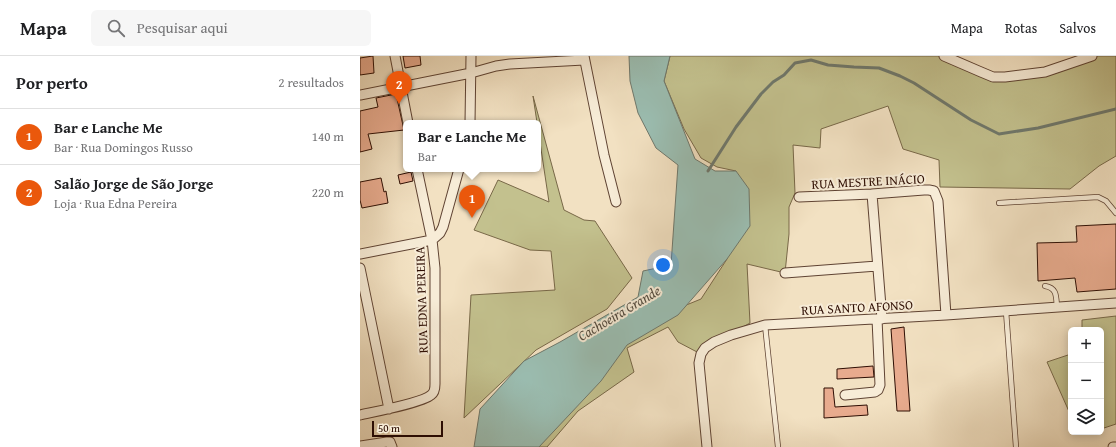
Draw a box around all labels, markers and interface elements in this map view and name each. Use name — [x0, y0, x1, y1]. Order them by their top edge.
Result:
search box — [91, 10, 371, 46]
text: Mapa — [20, 14, 67, 42]
icon: search — [105, 17, 127, 39]
text: Pesquisar aqui — [137, 17, 228, 38]
text: Mapa — [951, 18, 983, 38]
text: Rotas — [1005, 18, 1037, 38]
text: Salvos — [1059, 18, 1096, 38]
text: Por perto — [16, 70, 88, 95]
pin: 2 — [386, 71, 412, 104]
text: 2 resultados — [278, 73, 344, 92]
text: Bar e Lanche Me — [54, 117, 163, 138]
popup — [403, 120, 541, 172]
text: Bar e Lanche Me — [418, 126, 526, 147]
text: 1 — [26, 127, 32, 146]
text: 140 m — [312, 127, 344, 146]
text: Bar · Rua Domingos Russo — [54, 138, 193, 157]
text: Bar — [418, 147, 437, 166]
street label: RUA MESTRE INÁCIO — [811, 169, 925, 194]
text: Salão Jorge de São Jorge — [54, 173, 213, 194]
text: 2 — [26, 183, 32, 202]
text: 220 m — [312, 183, 344, 202]
pin: 1 — [459, 185, 485, 218]
text: Loja · Rua Edna Pereira — [54, 194, 177, 213]
street label: RUA EDNA PEREIRA — [410, 246, 433, 354]
your location — [653, 255, 673, 275]
water label: Cachoeira Grande — [574, 280, 664, 346]
street label: RUA SANTO AFONSO — [801, 295, 913, 320]
map controls — [1068, 327, 1104, 435]
button: + — [1068, 327, 1104, 363]
button: − — [1068, 363, 1104, 399]
button: layers — [1068, 399, 1104, 435]
scale bar — [372, 419, 443, 438]
text: 50 m — [378, 420, 400, 436]

